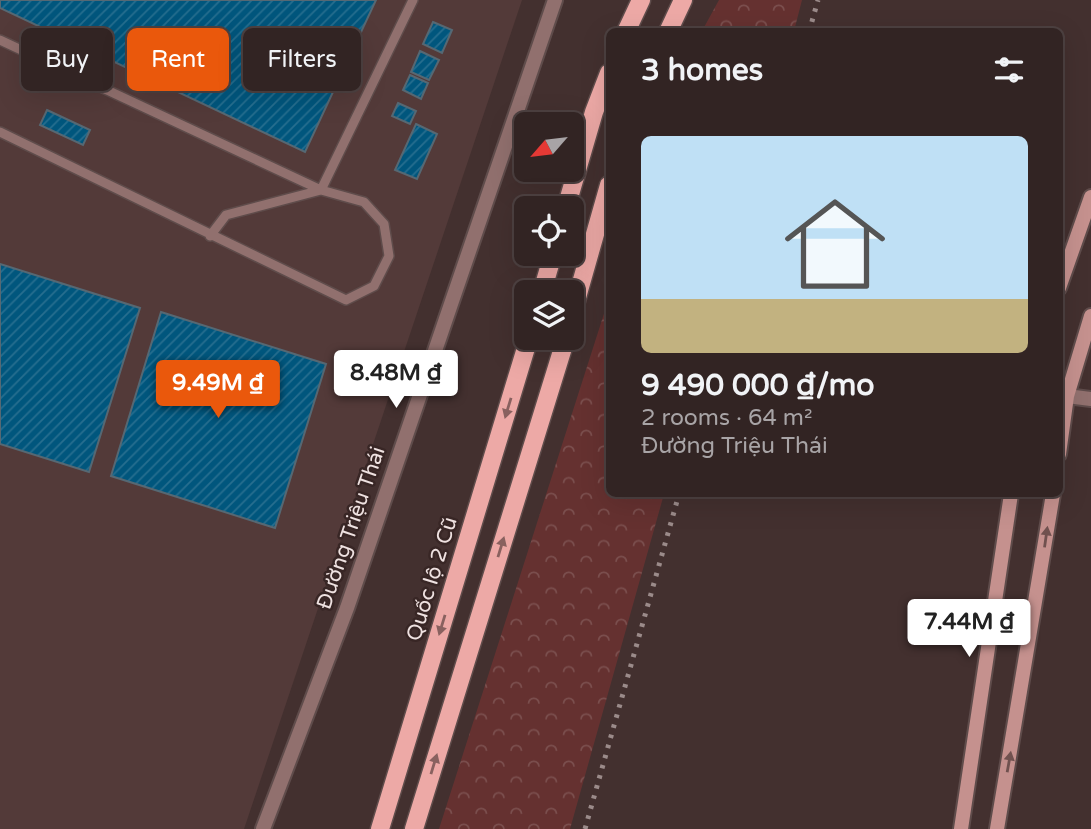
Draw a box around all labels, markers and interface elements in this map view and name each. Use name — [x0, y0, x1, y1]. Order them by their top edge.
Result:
chip: Buy — [21, 28, 113, 91]
chip: Rent — [127, 28, 229, 91]
chip: Filters — [243, 28, 361, 91]
icon: filters — [990, 51, 1028, 89]
text: 3 homes — [641, 52, 763, 89]
north arrow — [514, 112, 584, 182]
map controls — [514, 112, 584, 350]
icon: home — [772, 181, 898, 307]
button: locate — [514, 196, 584, 266]
button: layers — [514, 280, 584, 350]
pin: 8.48M ₫ — [331, 350, 461, 410]
text: 8.48M ₫ — [350, 359, 442, 387]
pin: 9.49M ₫ — [153, 360, 283, 420]
text: 9 490 000 ₫/mo — [641, 367, 875, 404]
text: 9.49M ₫ — [172, 369, 264, 397]
one-way arrow — [502, 397, 512, 418]
text: 2 rooms · 64 m² — [641, 404, 812, 432]
text: Đường Triệu Thái — [641, 432, 828, 460]
street label: Đường Triệu Thái — [311, 443, 391, 613]
street label: Quốc lộ 2 Cũ — [401, 514, 463, 644]
one-way arrow — [1041, 526, 1052, 548]
one-way arrow — [497, 536, 507, 557]
pin: 7.44M ₫ — [904, 600, 1034, 659]
text: 7.44M ₫ — [923, 608, 1015, 636]
one-way arrow — [436, 615, 446, 636]
one-way arrow — [1003, 751, 1014, 773]
one-way arrow — [429, 753, 439, 774]

